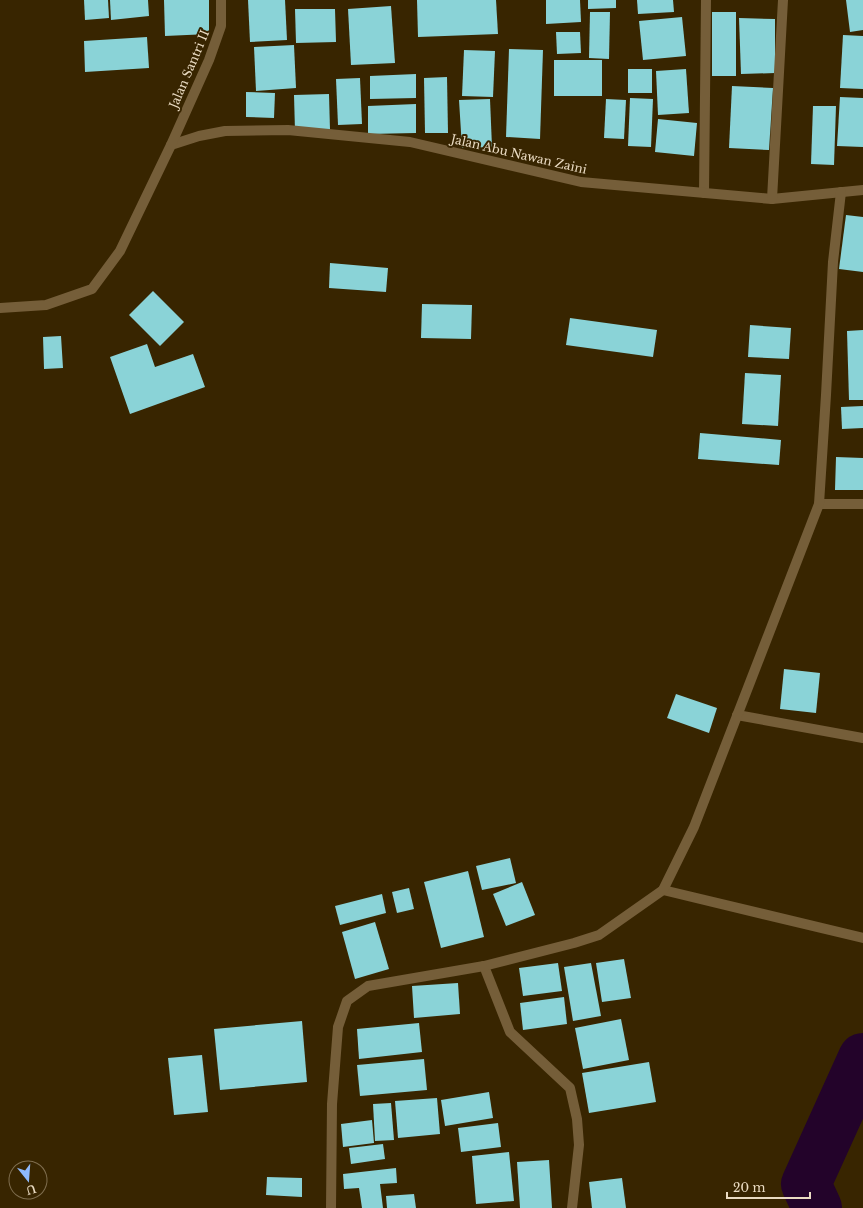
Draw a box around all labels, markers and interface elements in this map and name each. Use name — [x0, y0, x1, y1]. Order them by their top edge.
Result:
street label: Jalan Santri II — [165, 28, 212, 112]
street label: Jalan Abu Nawan Zaini — [448, 131, 588, 177]
north arrow — [8, 1160, 48, 1200]
scale bar — [727, 1174, 810, 1200]
text: 20 m — [733, 1180, 765, 1195]
text: U — [24, 1181, 38, 1198]

